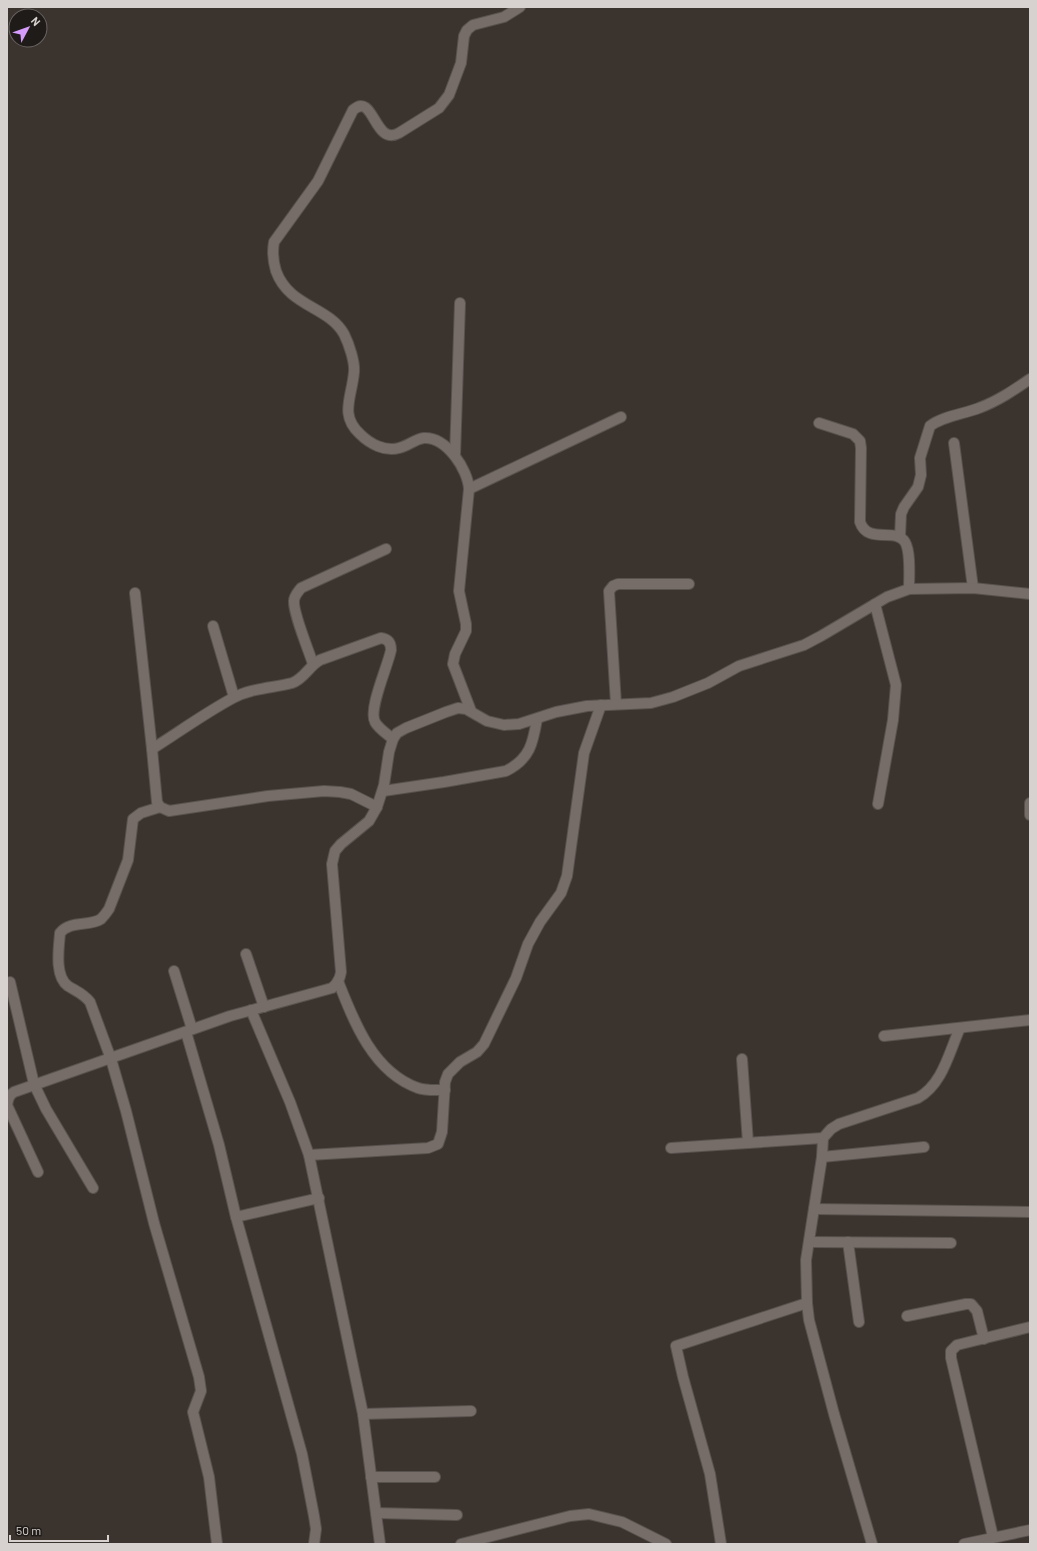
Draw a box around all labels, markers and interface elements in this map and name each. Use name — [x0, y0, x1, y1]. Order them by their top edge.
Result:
north arrow — [8, 8, 48, 48]
text: N — [29, 14, 43, 28]
scale bar — [10, 1517, 108, 1543]
text: 50 m — [16, 1523, 41, 1537]

